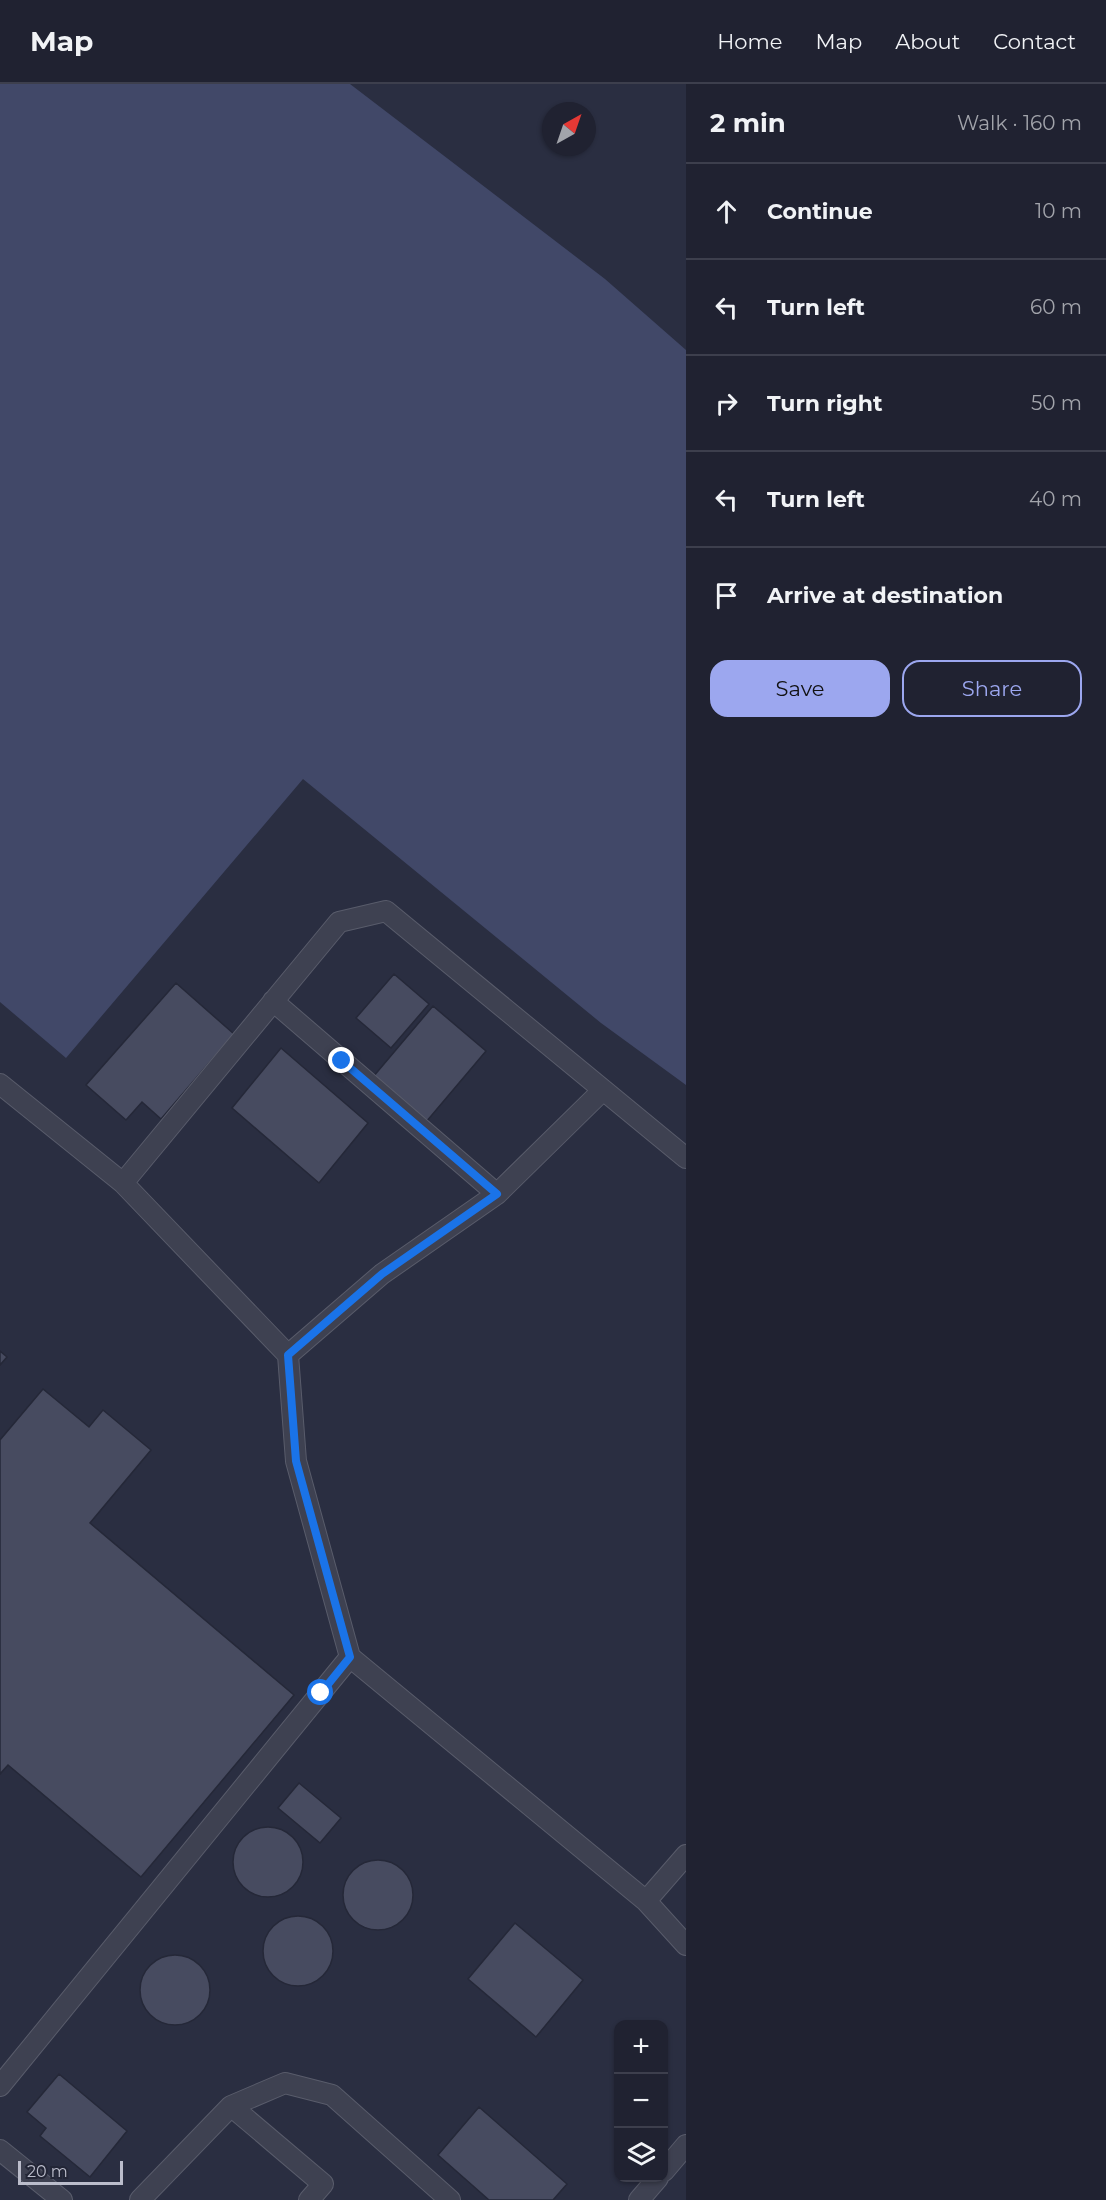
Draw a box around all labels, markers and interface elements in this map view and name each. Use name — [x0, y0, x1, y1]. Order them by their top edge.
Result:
text: Map — [30, 24, 93, 58]
text: Home — [717, 29, 782, 54]
text: Map — [815, 29, 862, 54]
text: About — [895, 29, 960, 54]
text: Contact — [993, 29, 1076, 54]
north arrow — [542, 102, 596, 156]
text: 2 min — [710, 107, 786, 139]
text: Walk · 160 m — [957, 111, 1082, 135]
icon: ahead — [710, 195, 743, 228]
text: Continue — [767, 198, 873, 225]
text: 10 m — [1035, 199, 1082, 223]
icon: left — [710, 291, 743, 324]
text: Turn left — [767, 294, 865, 321]
text: 60 m — [1030, 295, 1082, 319]
icon: right — [710, 387, 743, 420]
text: Turn right — [767, 390, 882, 417]
text: 50 m — [1031, 391, 1082, 415]
icon: left — [710, 483, 743, 516]
text: Turn left — [767, 486, 865, 513]
text: 40 m — [1029, 487, 1082, 511]
icon: arrive — [710, 579, 743, 612]
text: Arrive at destination — [767, 582, 1003, 609]
button: Save — [710, 660, 890, 717]
button: Share — [902, 660, 1082, 717]
route end — [328, 1047, 354, 1073]
route start — [307, 1679, 333, 1705]
map controls — [614, 2020, 668, 2182]
button: + — [614, 2020, 668, 2074]
button: − — [614, 2074, 668, 2128]
button: layers — [614, 2128, 668, 2182]
scale bar — [18, 2158, 123, 2186]
text: 20 m — [27, 2162, 68, 2181]

